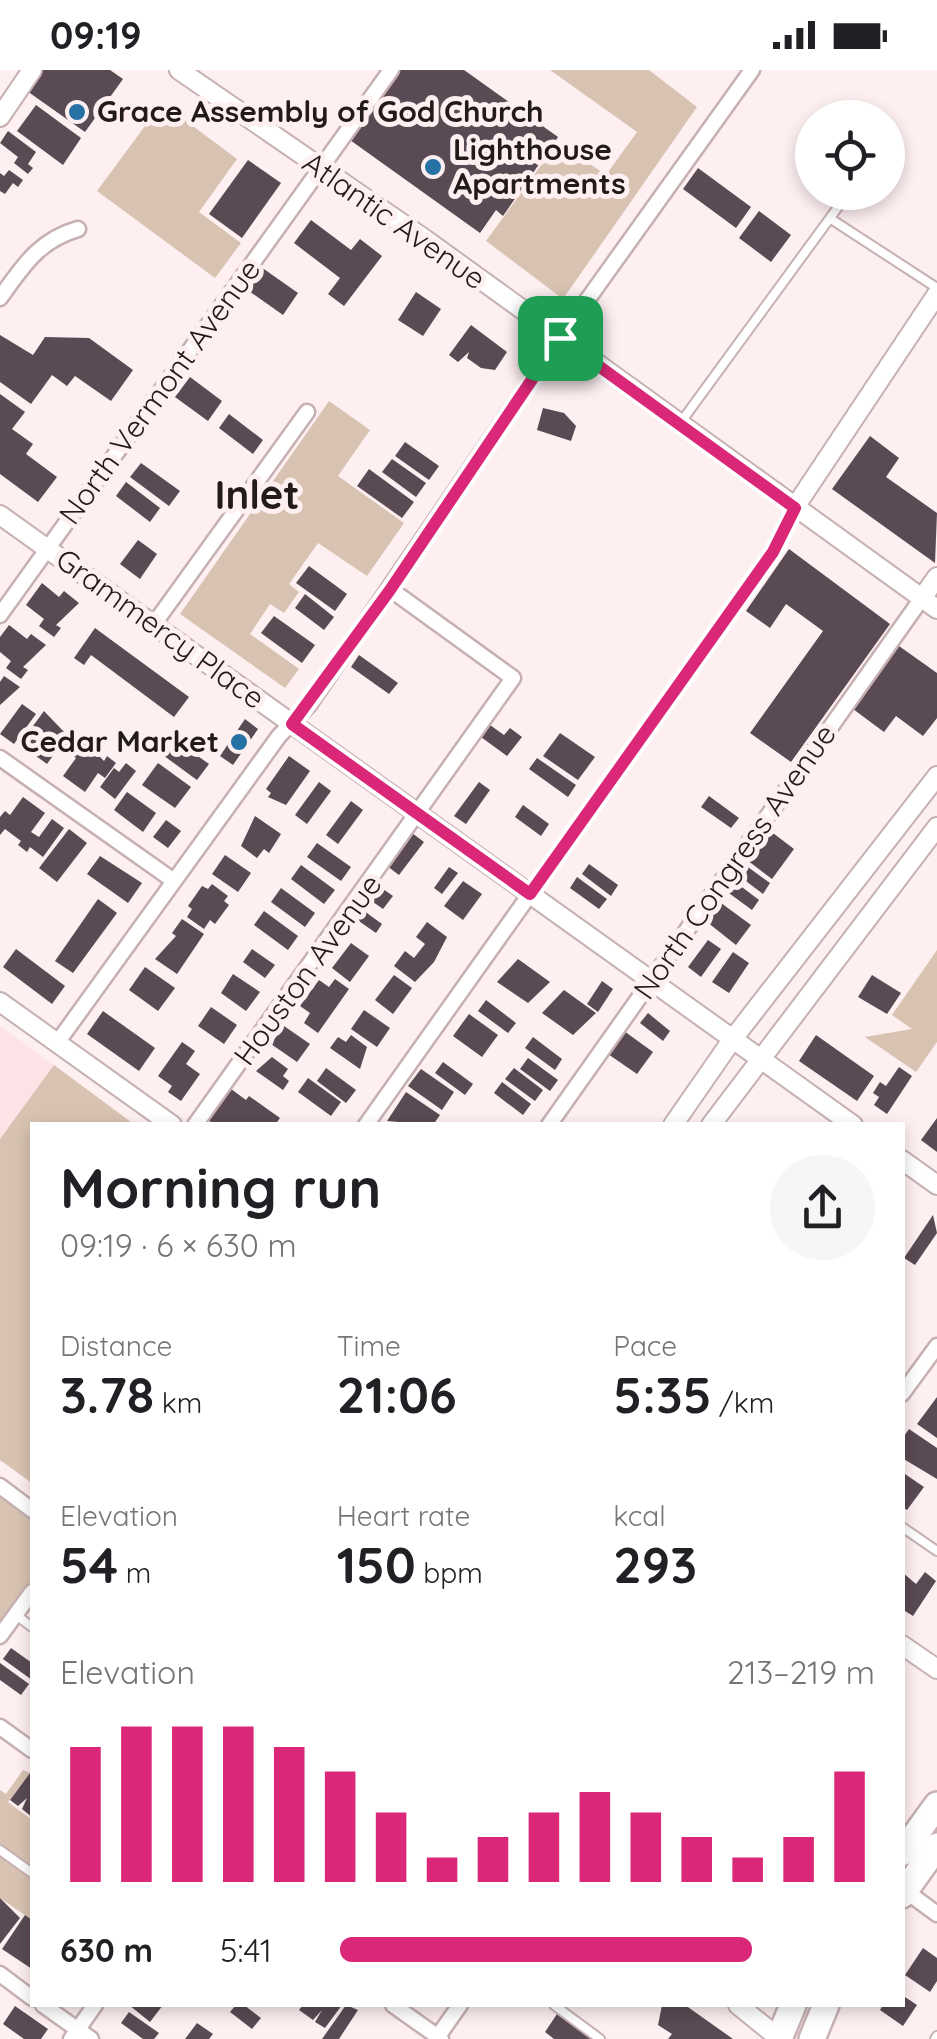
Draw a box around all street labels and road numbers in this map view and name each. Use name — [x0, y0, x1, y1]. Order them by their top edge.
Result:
street label: Atlantic Avenue — [296, 143, 493, 297]
street label: North Vermont Avenue — [50, 251, 268, 531]
street label: Grammercy Place — [49, 540, 272, 717]
street label: North Congress Avenue — [625, 716, 844, 1006]
street label: Houston Avenue — [225, 866, 389, 1072]

